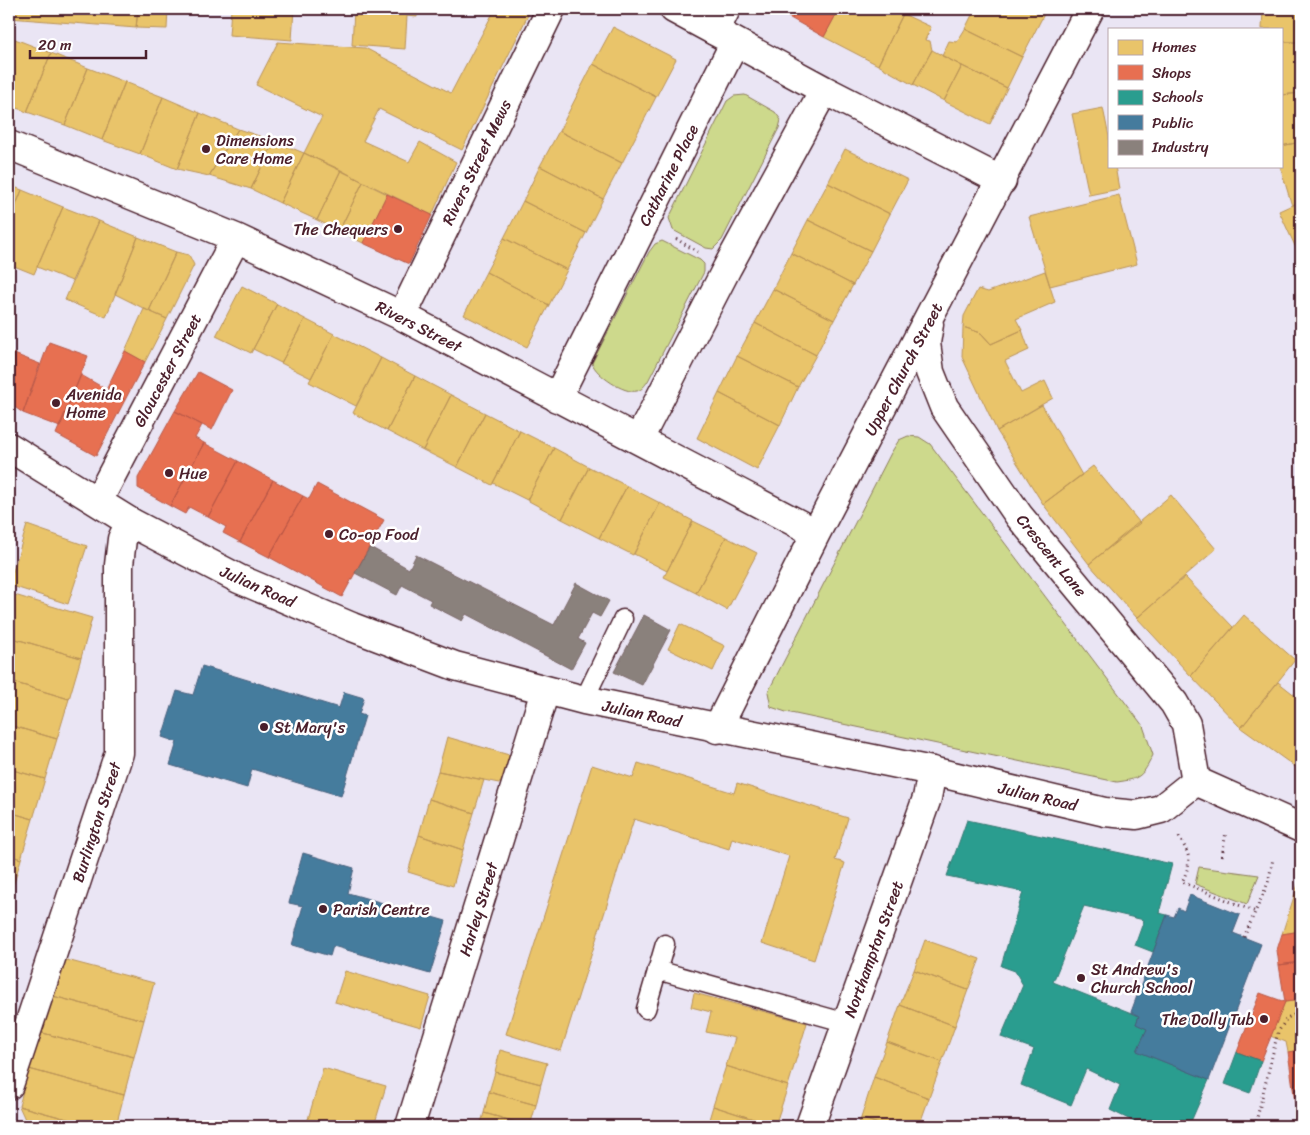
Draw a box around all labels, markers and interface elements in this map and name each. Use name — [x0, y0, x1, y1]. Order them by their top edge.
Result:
scale bar — [30, 28, 146, 60]
legend — [1108, 28, 1282, 168]
text: 20 m — [38, 32, 72, 58]
text: Homes — [1152, 34, 1196, 60]
text: Shops — [1152, 60, 1192, 86]
text: Schools — [1152, 84, 1203, 110]
street label: Rivers Street Mews — [433, 94, 520, 230]
text: Public — [1152, 110, 1194, 136]
street label: Catharine Place — [630, 119, 707, 231]
place label: Dimensions Care Home — [216, 126, 295, 173]
text: Industry — [1151, 134, 1209, 160]
marker: Dimensions Care Home — [200, 143, 212, 155]
place label: The Chequers — [293, 215, 389, 244]
marker: The Chequers — [392, 223, 404, 235]
street label: Rivers Street — [371, 292, 468, 361]
street label: Upper Church Street — [856, 297, 951, 441]
street label: Gloucester Street — [125, 308, 210, 432]
place label: Avenida Home — [65, 380, 122, 427]
marker: Avenida Home — [50, 397, 62, 409]
place label: Hue — [179, 459, 207, 488]
marker: Hue — [163, 467, 175, 479]
street label: Crescent Lane — [1009, 507, 1094, 603]
place label: Co-op Food — [339, 520, 420, 549]
marker: Co-op Food — [323, 528, 335, 540]
street label: Julian Road — [214, 556, 302, 617]
street label: Julian Road — [599, 691, 686, 736]
place label: St Mary's — [274, 713, 346, 742]
marker: St Mary's — [258, 721, 270, 733]
street label: Burlington Street — [63, 758, 130, 886]
street label: Julian Road — [995, 773, 1082, 820]
street label: Harley Street — [450, 858, 507, 960]
street label: Northampton Street — [835, 876, 912, 1022]
place label: Parish Centre — [333, 895, 430, 924]
marker: Parish Centre — [317, 903, 329, 915]
place label: St Andrew's Church School — [1091, 955, 1193, 1002]
marker: St Andrew's Church School — [1075, 972, 1087, 984]
place label: The Dolly Tub — [1161, 1005, 1254, 1034]
marker: The Dolly Tub — [1258, 1013, 1270, 1025]

